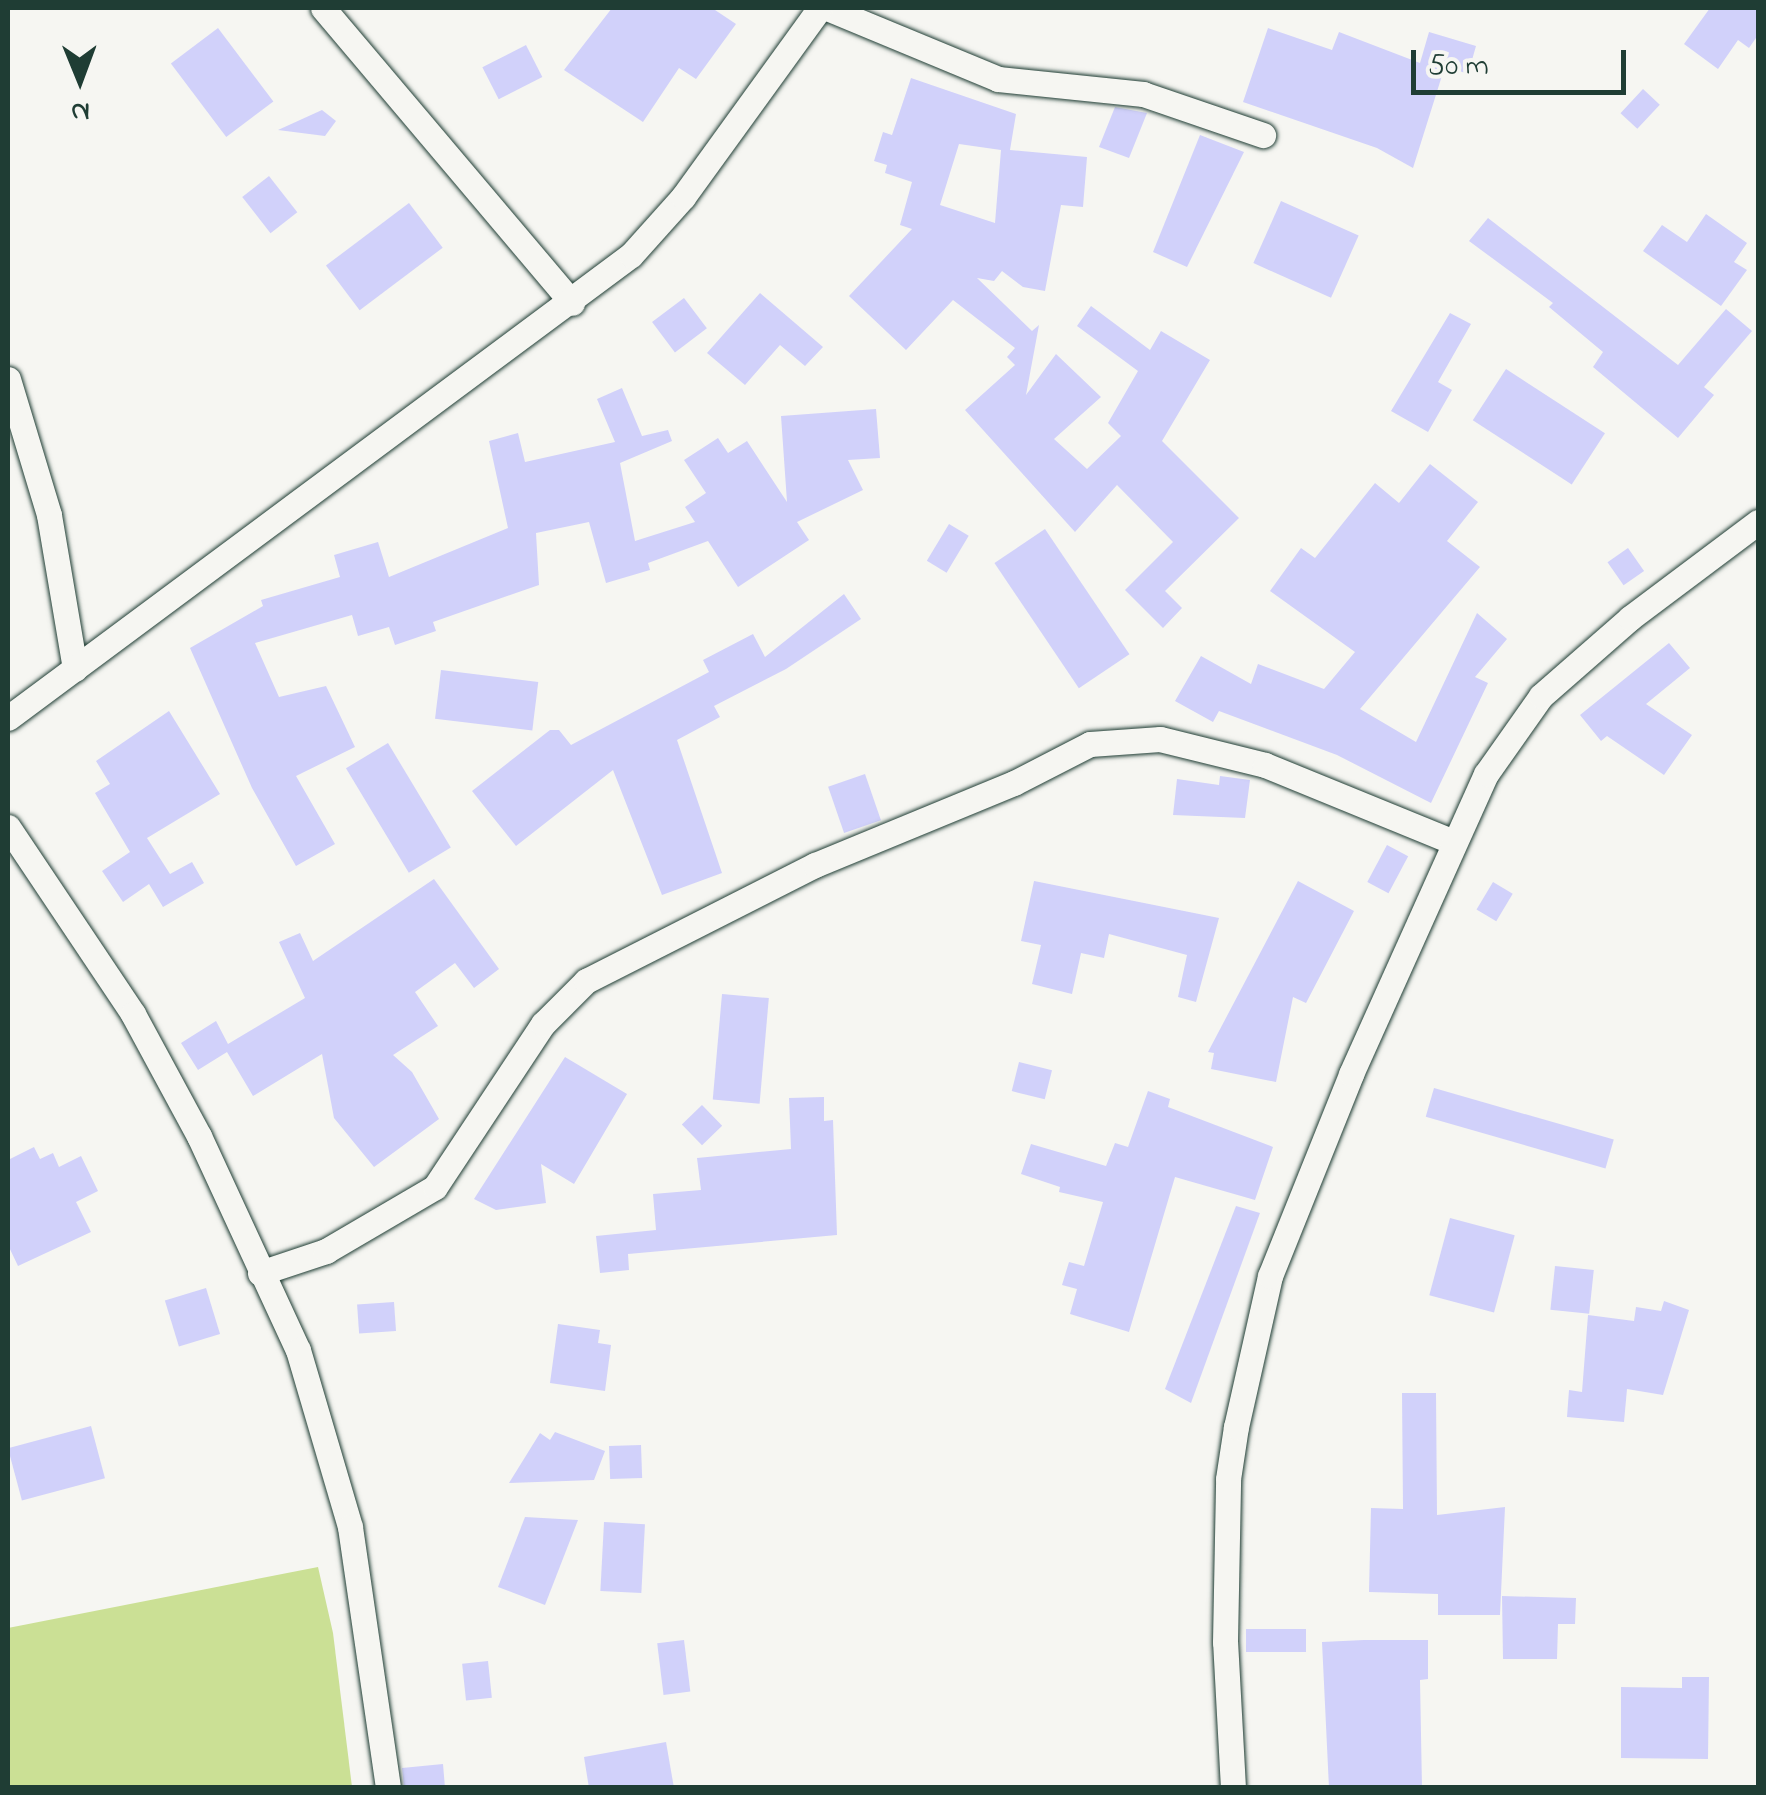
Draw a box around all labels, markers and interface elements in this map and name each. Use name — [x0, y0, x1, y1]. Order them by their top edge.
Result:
north arrow — [30, 30, 130, 130]
scale bar — [1416, 30, 1631, 92]
text: 50 m — [1428, 45, 1489, 89]
text: N — [71, 90, 90, 131]

